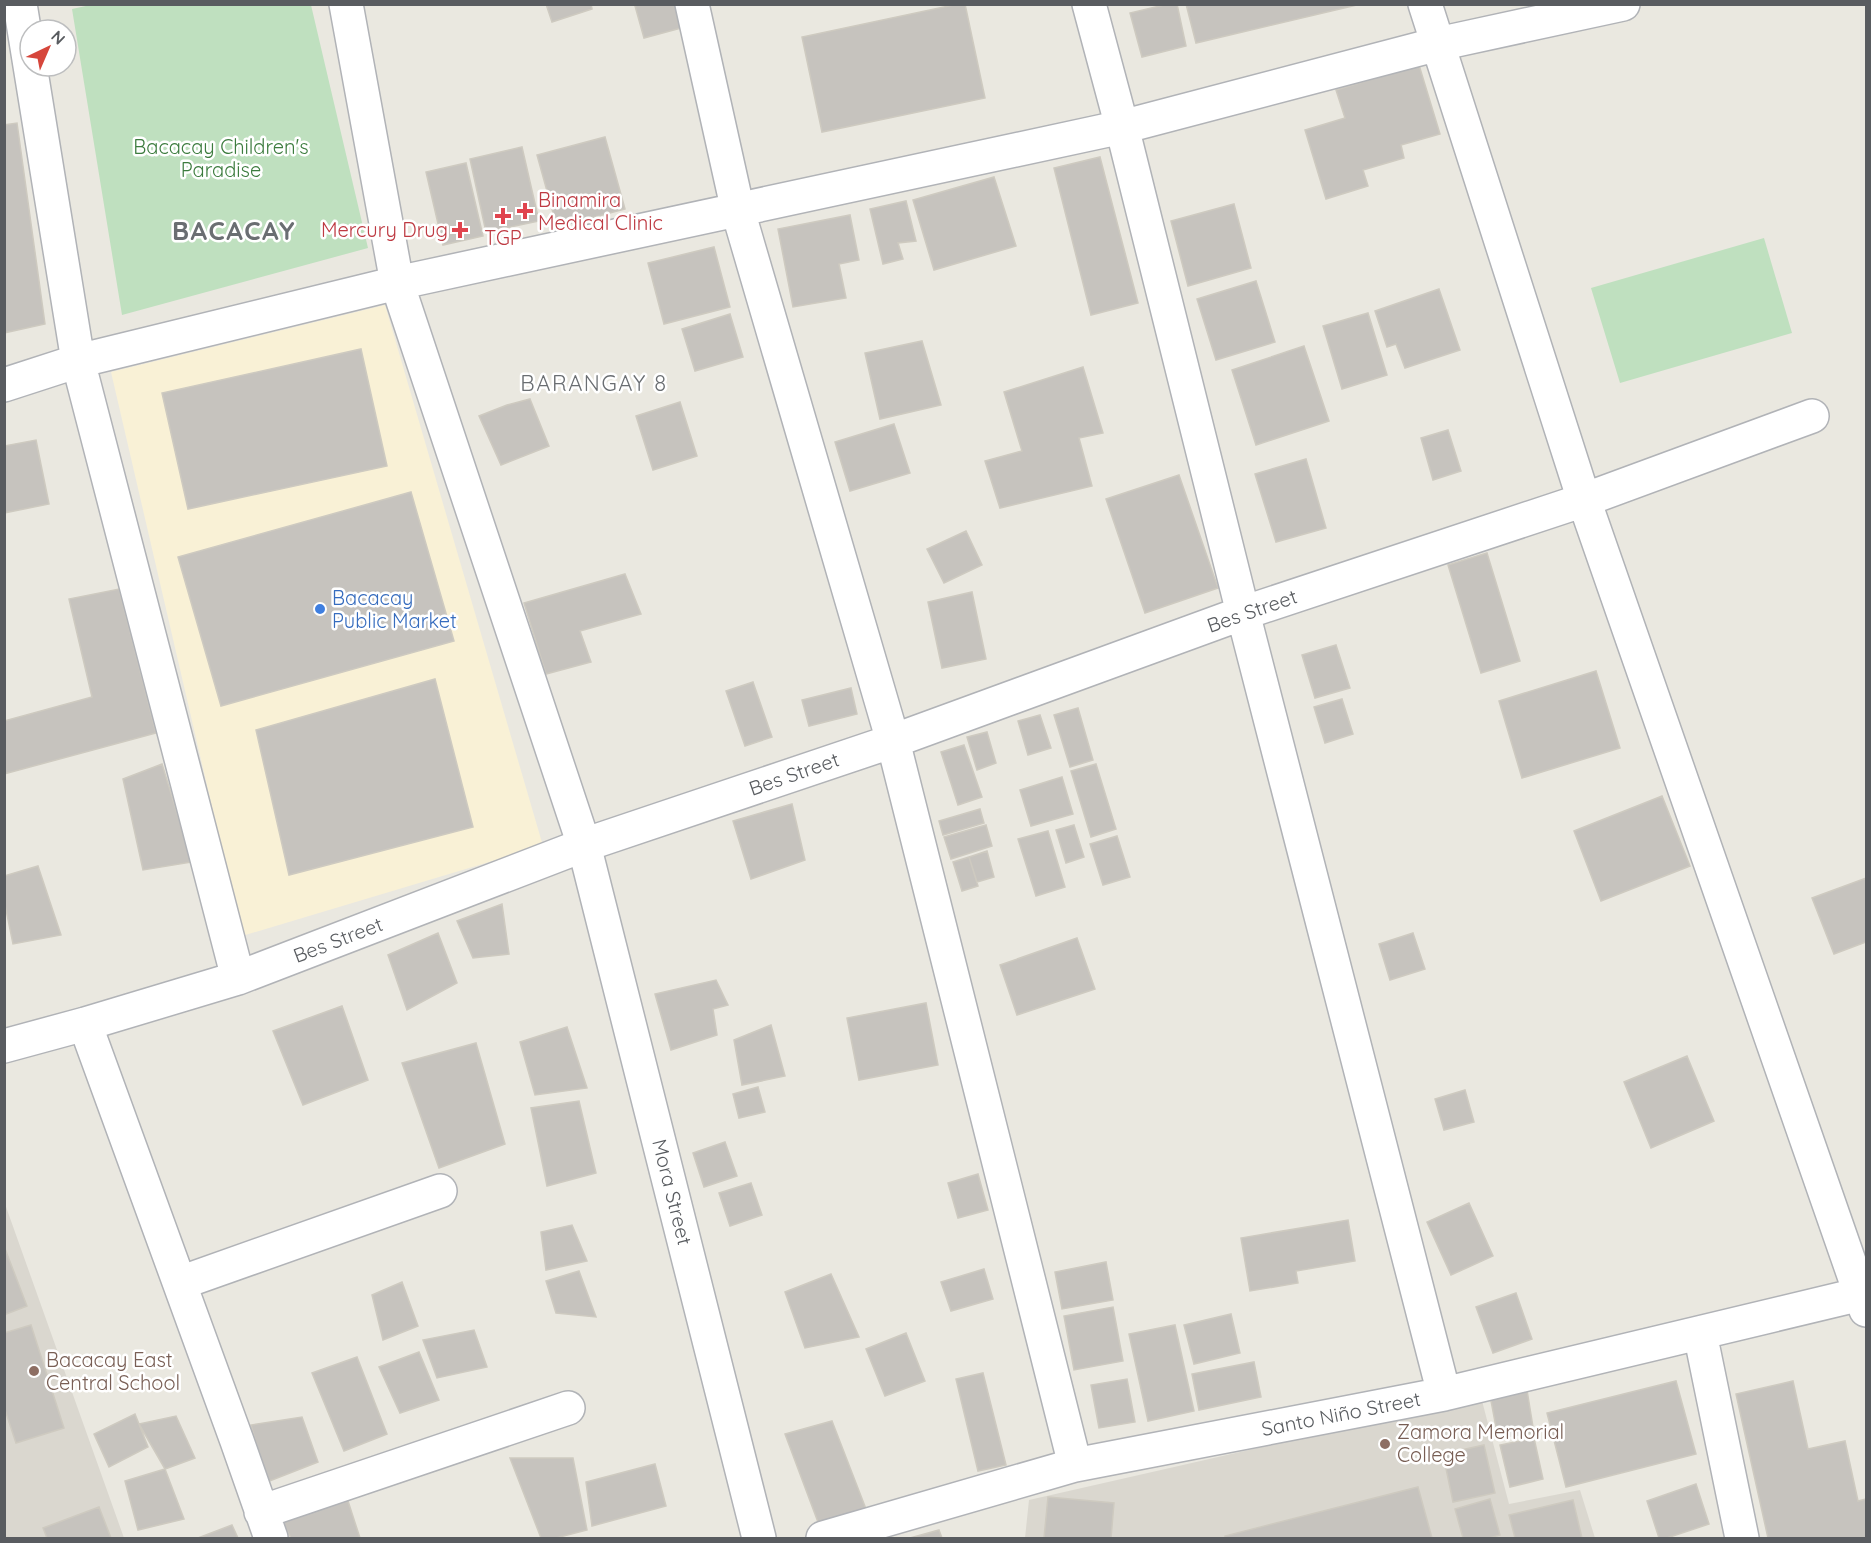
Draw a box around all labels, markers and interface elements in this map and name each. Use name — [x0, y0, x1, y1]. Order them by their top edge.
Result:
north arrow — [18, 18, 78, 78]
text: N — [47, 26, 70, 48]
park label: Bacacay Children's Paradise — [133, 134, 309, 182]
place label: Binamira Medical Clinic — [538, 187, 663, 235]
marker: Binamira Medical Clinic — [516, 202, 534, 220]
marker: TGP — [496, 209, 510, 223]
district label: BACACAY — [172, 214, 296, 247]
place label: Mercury Drug — [321, 217, 448, 242]
marker: Mercury Drug — [453, 223, 467, 237]
place label: TGP — [484, 225, 522, 250]
district label: BARANGAY 8 — [520, 369, 668, 397]
street label: Bes Street — [1203, 583, 1300, 638]
place label: Bacacay Public Market — [332, 585, 457, 633]
marker: Bacacay Public Market — [313, 602, 327, 616]
street label: Bes Street — [745, 746, 842, 801]
street label: Bes Street — [290, 911, 386, 968]
street label: Mora Street — [647, 1136, 698, 1248]
place label: Bacacay East Central School — [46, 1347, 180, 1395]
marker: Bacacay East Central School — [27, 1364, 41, 1378]
street label: Santo Niño Street — [1259, 1386, 1423, 1441]
place label: Zamora Memorial College — [1397, 1419, 1564, 1467]
marker: Zamora Memorial College — [1378, 1437, 1392, 1451]

